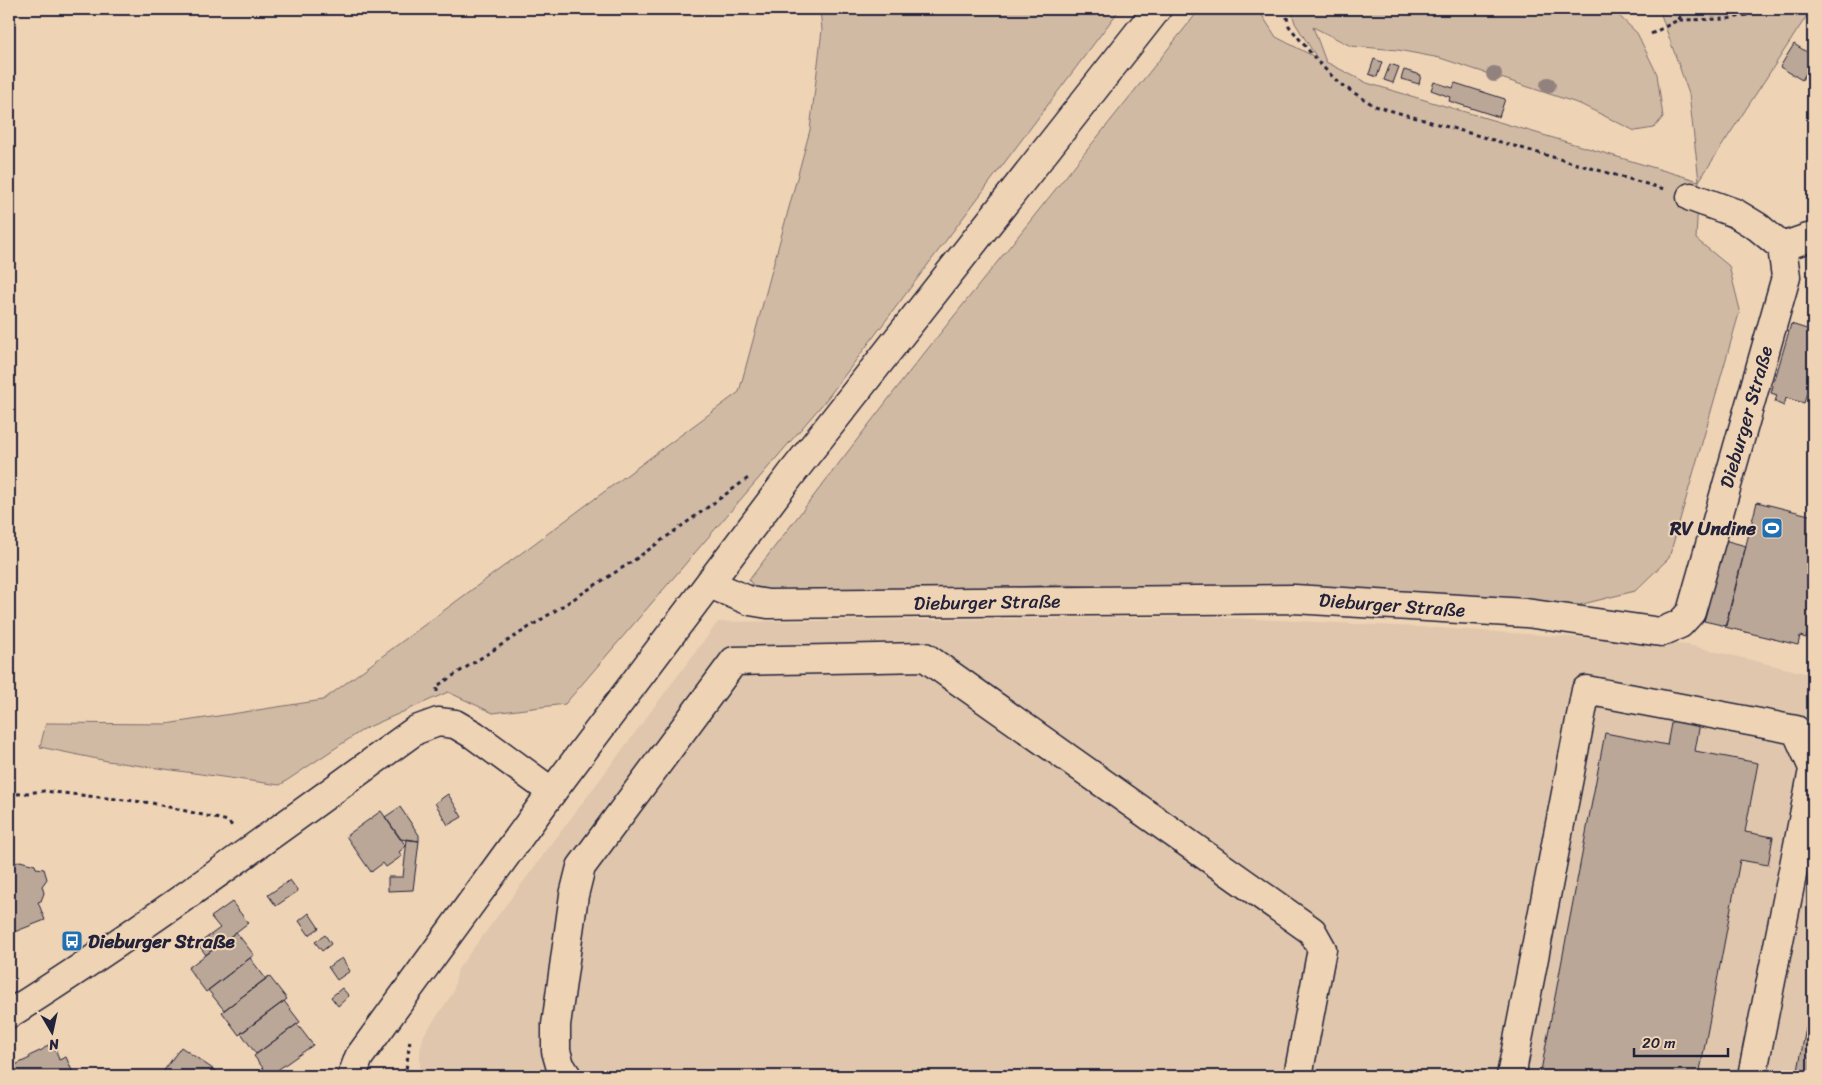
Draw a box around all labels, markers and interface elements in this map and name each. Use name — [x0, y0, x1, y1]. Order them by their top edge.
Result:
street label: Dieburger Straße — [1710, 342, 1782, 492]
place label: RV Undine — [1669, 512, 1756, 545]
sports icon: RV Undine — [1760, 516, 1784, 540]
street label: Dieburger Straße — [1318, 583, 1466, 627]
street label: Dieburger Straße — [913, 584, 1061, 620]
place label: Dieburger Straße — [88, 925, 236, 958]
bus stop icon: Dieburger Straße — [60, 929, 84, 953]
north arrow — [28, 1008, 78, 1058]
scale bar — [1634, 1025, 1728, 1057]
text: 20 m — [1642, 1030, 1676, 1056]
text: N — [47, 1031, 62, 1057]

